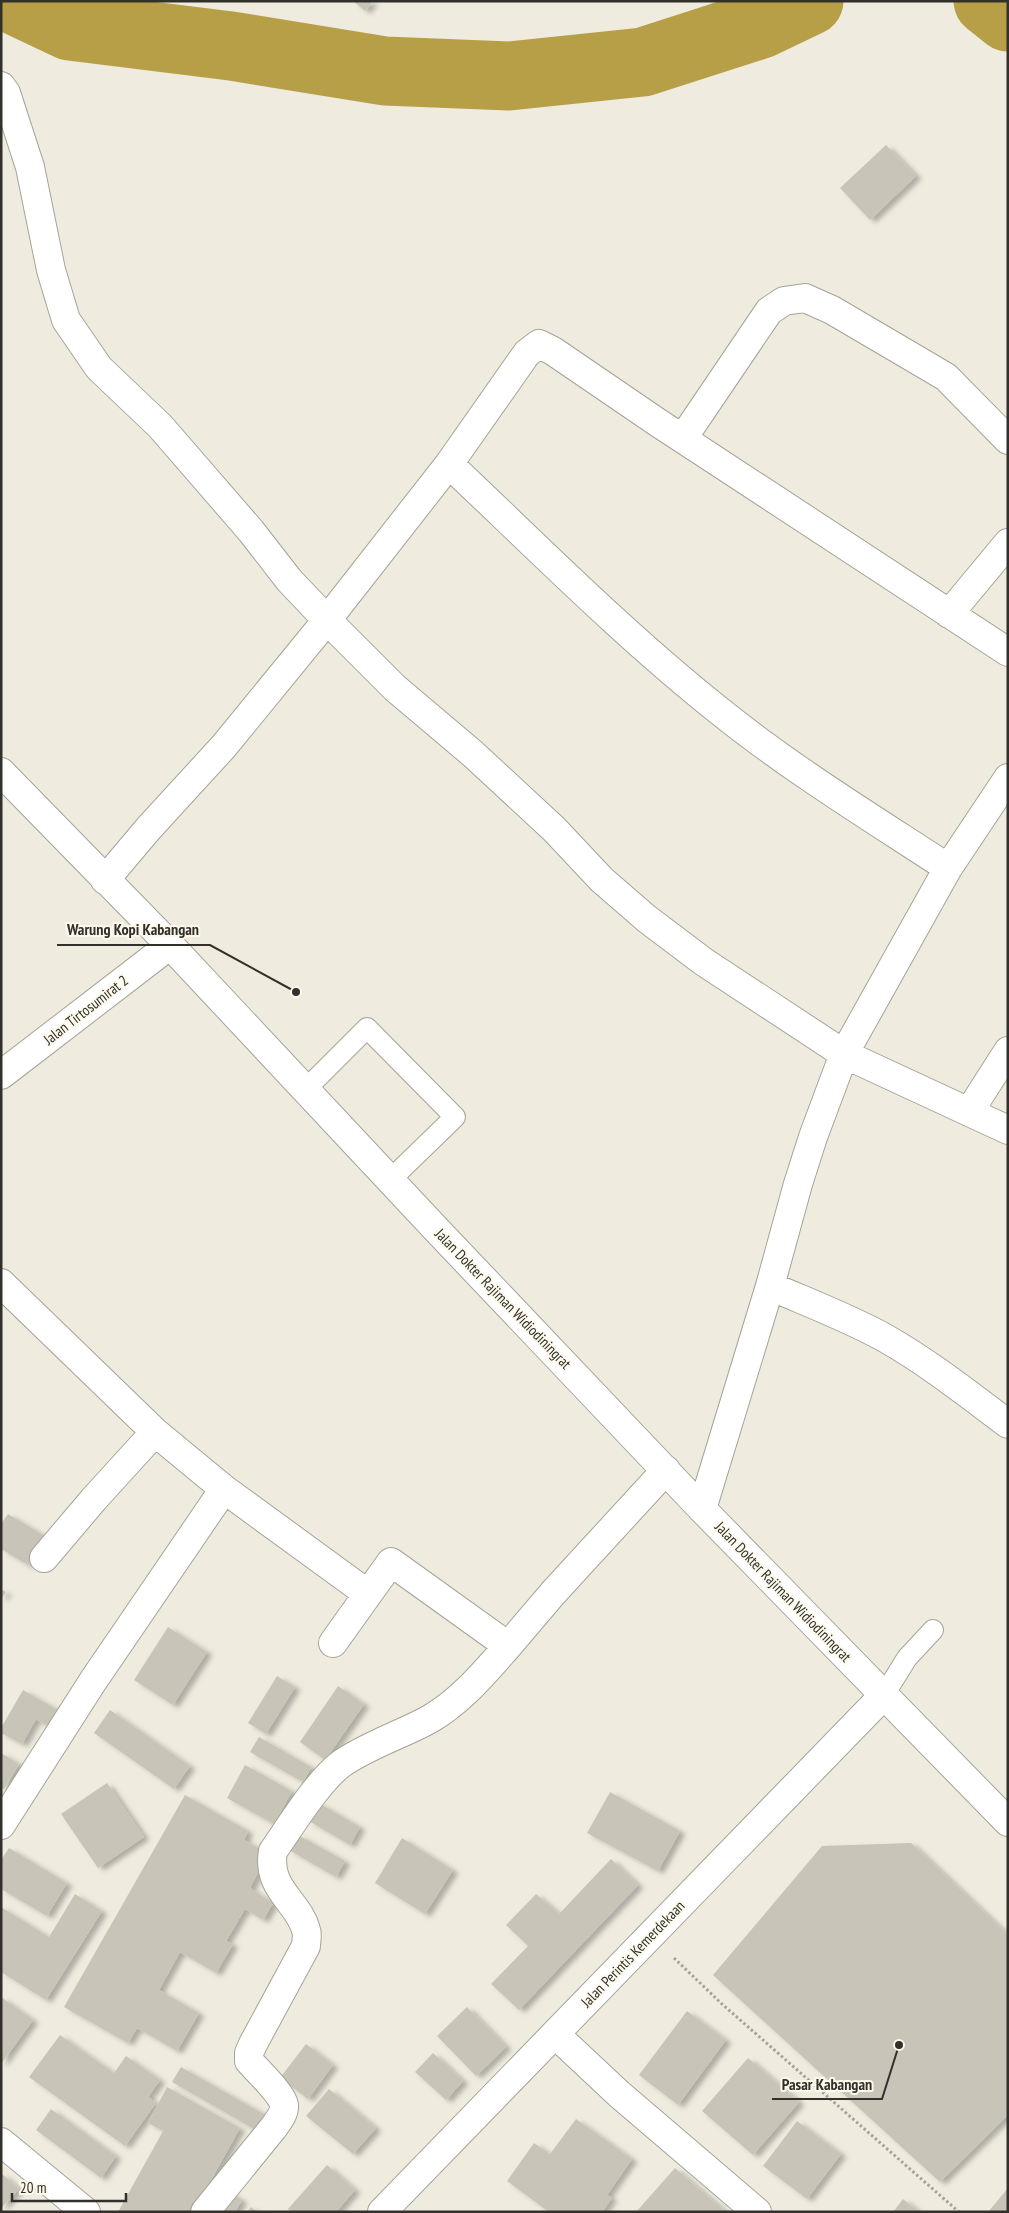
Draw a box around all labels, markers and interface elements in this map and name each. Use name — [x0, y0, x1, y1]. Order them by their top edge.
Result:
callout: Warung Kopi Kabangan — [57, 914, 210, 945]
text: Warung Kopi Kabangan — [66, 919, 199, 939]
street label: Jalan Tirtosumirat 2 — [39, 971, 132, 1049]
street label: Jalan Dokter Rajiman Widiodiningrat — [431, 1224, 575, 1373]
street label: Jalan Dokter Rajiman Widiodiningrat — [711, 1517, 855, 1666]
street label: Jalan Perintis Kemerdekaan — [576, 1896, 689, 2012]
callout: Pasar Kabangan — [772, 2068, 882, 2099]
text: Pasar Kabangan — [782, 2074, 872, 2094]
scale bar — [12, 2170, 126, 2202]
text: 20 m — [20, 2178, 46, 2197]

